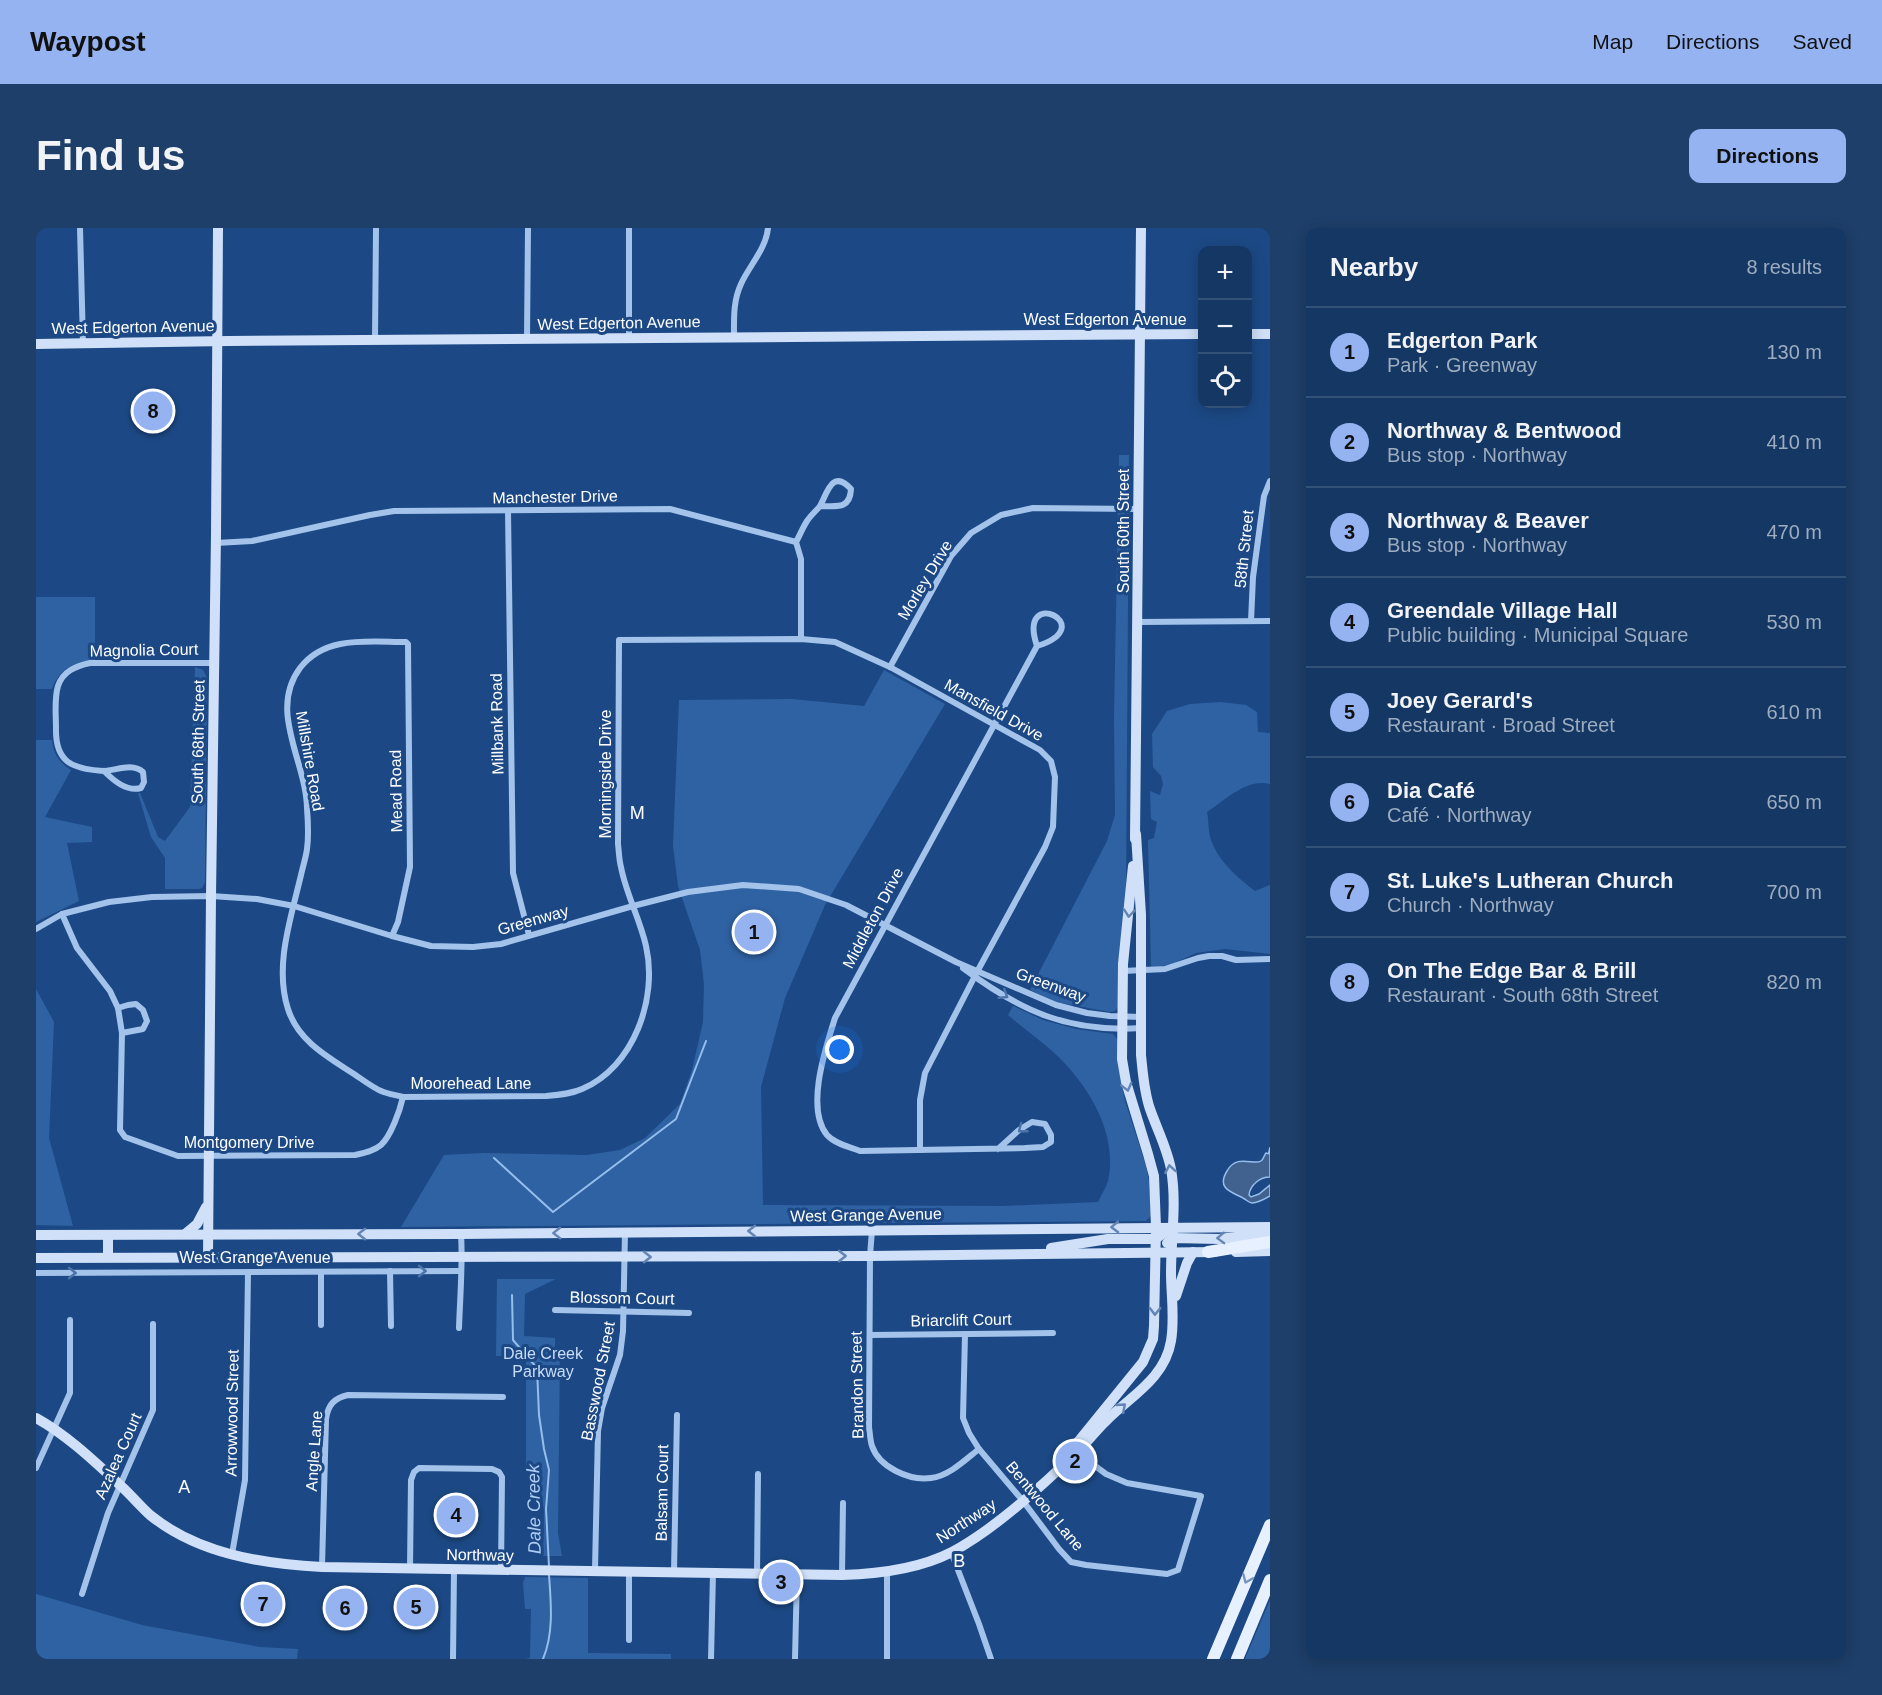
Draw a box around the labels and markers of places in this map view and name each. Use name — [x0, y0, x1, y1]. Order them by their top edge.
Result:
pin: 8 — [134, 388, 172, 434]
pin: 1 — [734, 910, 774, 954]
pin: 2 — [1056, 1438, 1094, 1484]
pin: 4 — [436, 1492, 476, 1538]
pin: 3 — [762, 1560, 800, 1604]
pin: 7 — [244, 1582, 282, 1626]
pin: 5 — [396, 1584, 436, 1630]
pin: 6 — [326, 1586, 364, 1630]

